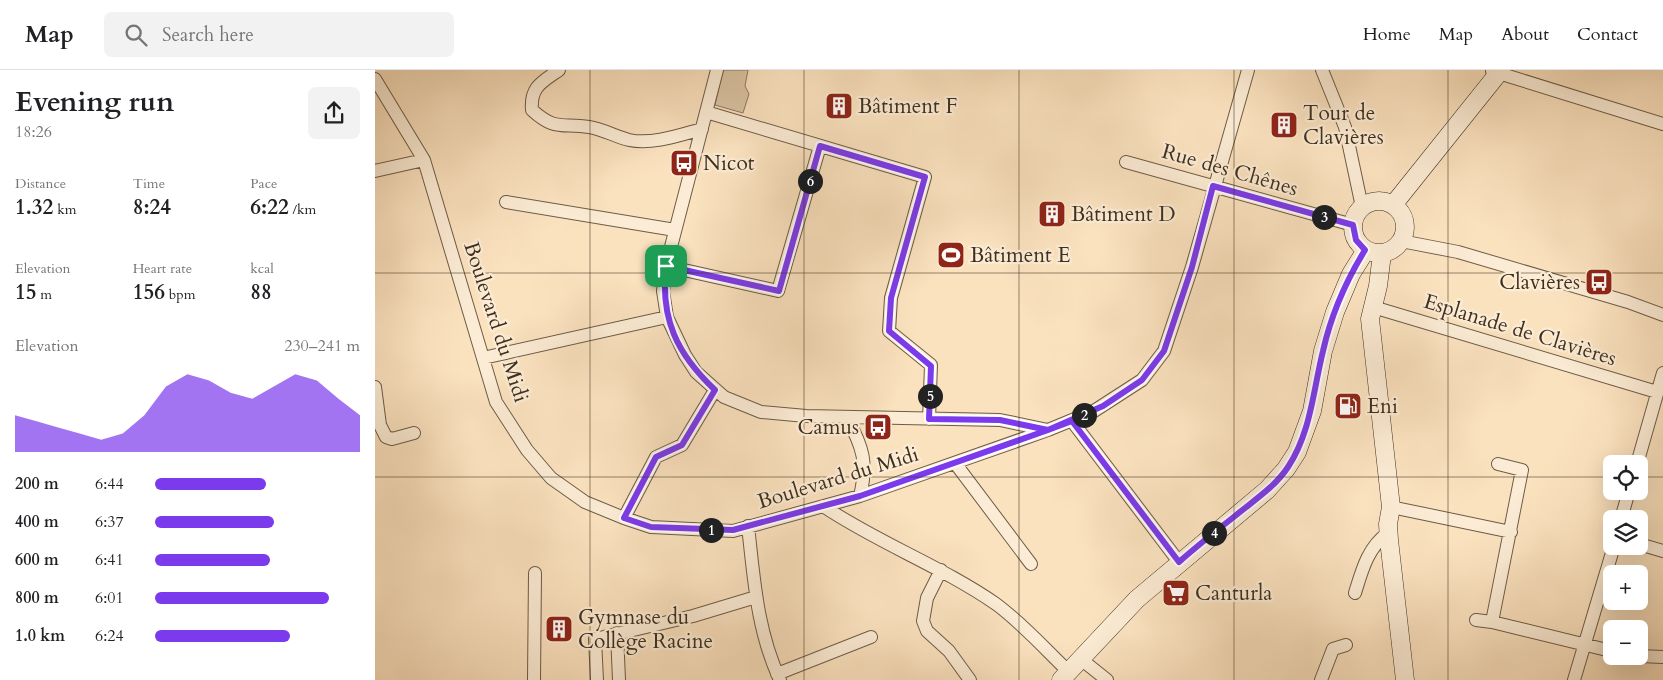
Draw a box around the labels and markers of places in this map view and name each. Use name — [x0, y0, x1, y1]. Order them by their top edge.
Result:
building icon: Bâtiment F — [824, 91, 854, 121]
place label: Bâtiment F — [858, 92, 957, 121]
place label: Tour de Clavières — [1303, 99, 1384, 152]
building icon: Tour de Clavières — [1269, 110, 1299, 140]
bus stop icon: Nicot — [669, 148, 699, 178]
place label: Nicot — [703, 149, 755, 178]
pin: 6 — [797, 168, 823, 194]
building icon: Bâtiment D — [1037, 199, 1067, 229]
place label: Bâtiment D — [1071, 200, 1175, 229]
pin: 3 — [1311, 204, 1337, 230]
sports icon: Bâtiment E — [936, 240, 966, 270]
place label: Bâtiment E — [970, 241, 1070, 270]
pin — [645, 245, 687, 287]
bus stop icon: Clavières — [1584, 267, 1614, 297]
place label: Clavières — [1499, 268, 1580, 297]
pin: 5 — [917, 384, 943, 408]
fuel station icon: Eni — [1333, 391, 1363, 421]
place label: Eni — [1367, 392, 1398, 421]
pin: 2 — [1071, 402, 1097, 428]
bus stop icon: Camus — [863, 412, 893, 442]
place label: Camus — [798, 413, 859, 442]
pin: 1 — [699, 518, 723, 542]
pin: 4 — [1201, 520, 1227, 546]
supermarket icon: Canturla — [1161, 578, 1191, 608]
place label: Canturla — [1195, 579, 1272, 608]
place label: Gymnase du Collège Racine — [578, 603, 713, 656]
building icon: Gymnase du Collège Racine — [544, 614, 574, 644]

